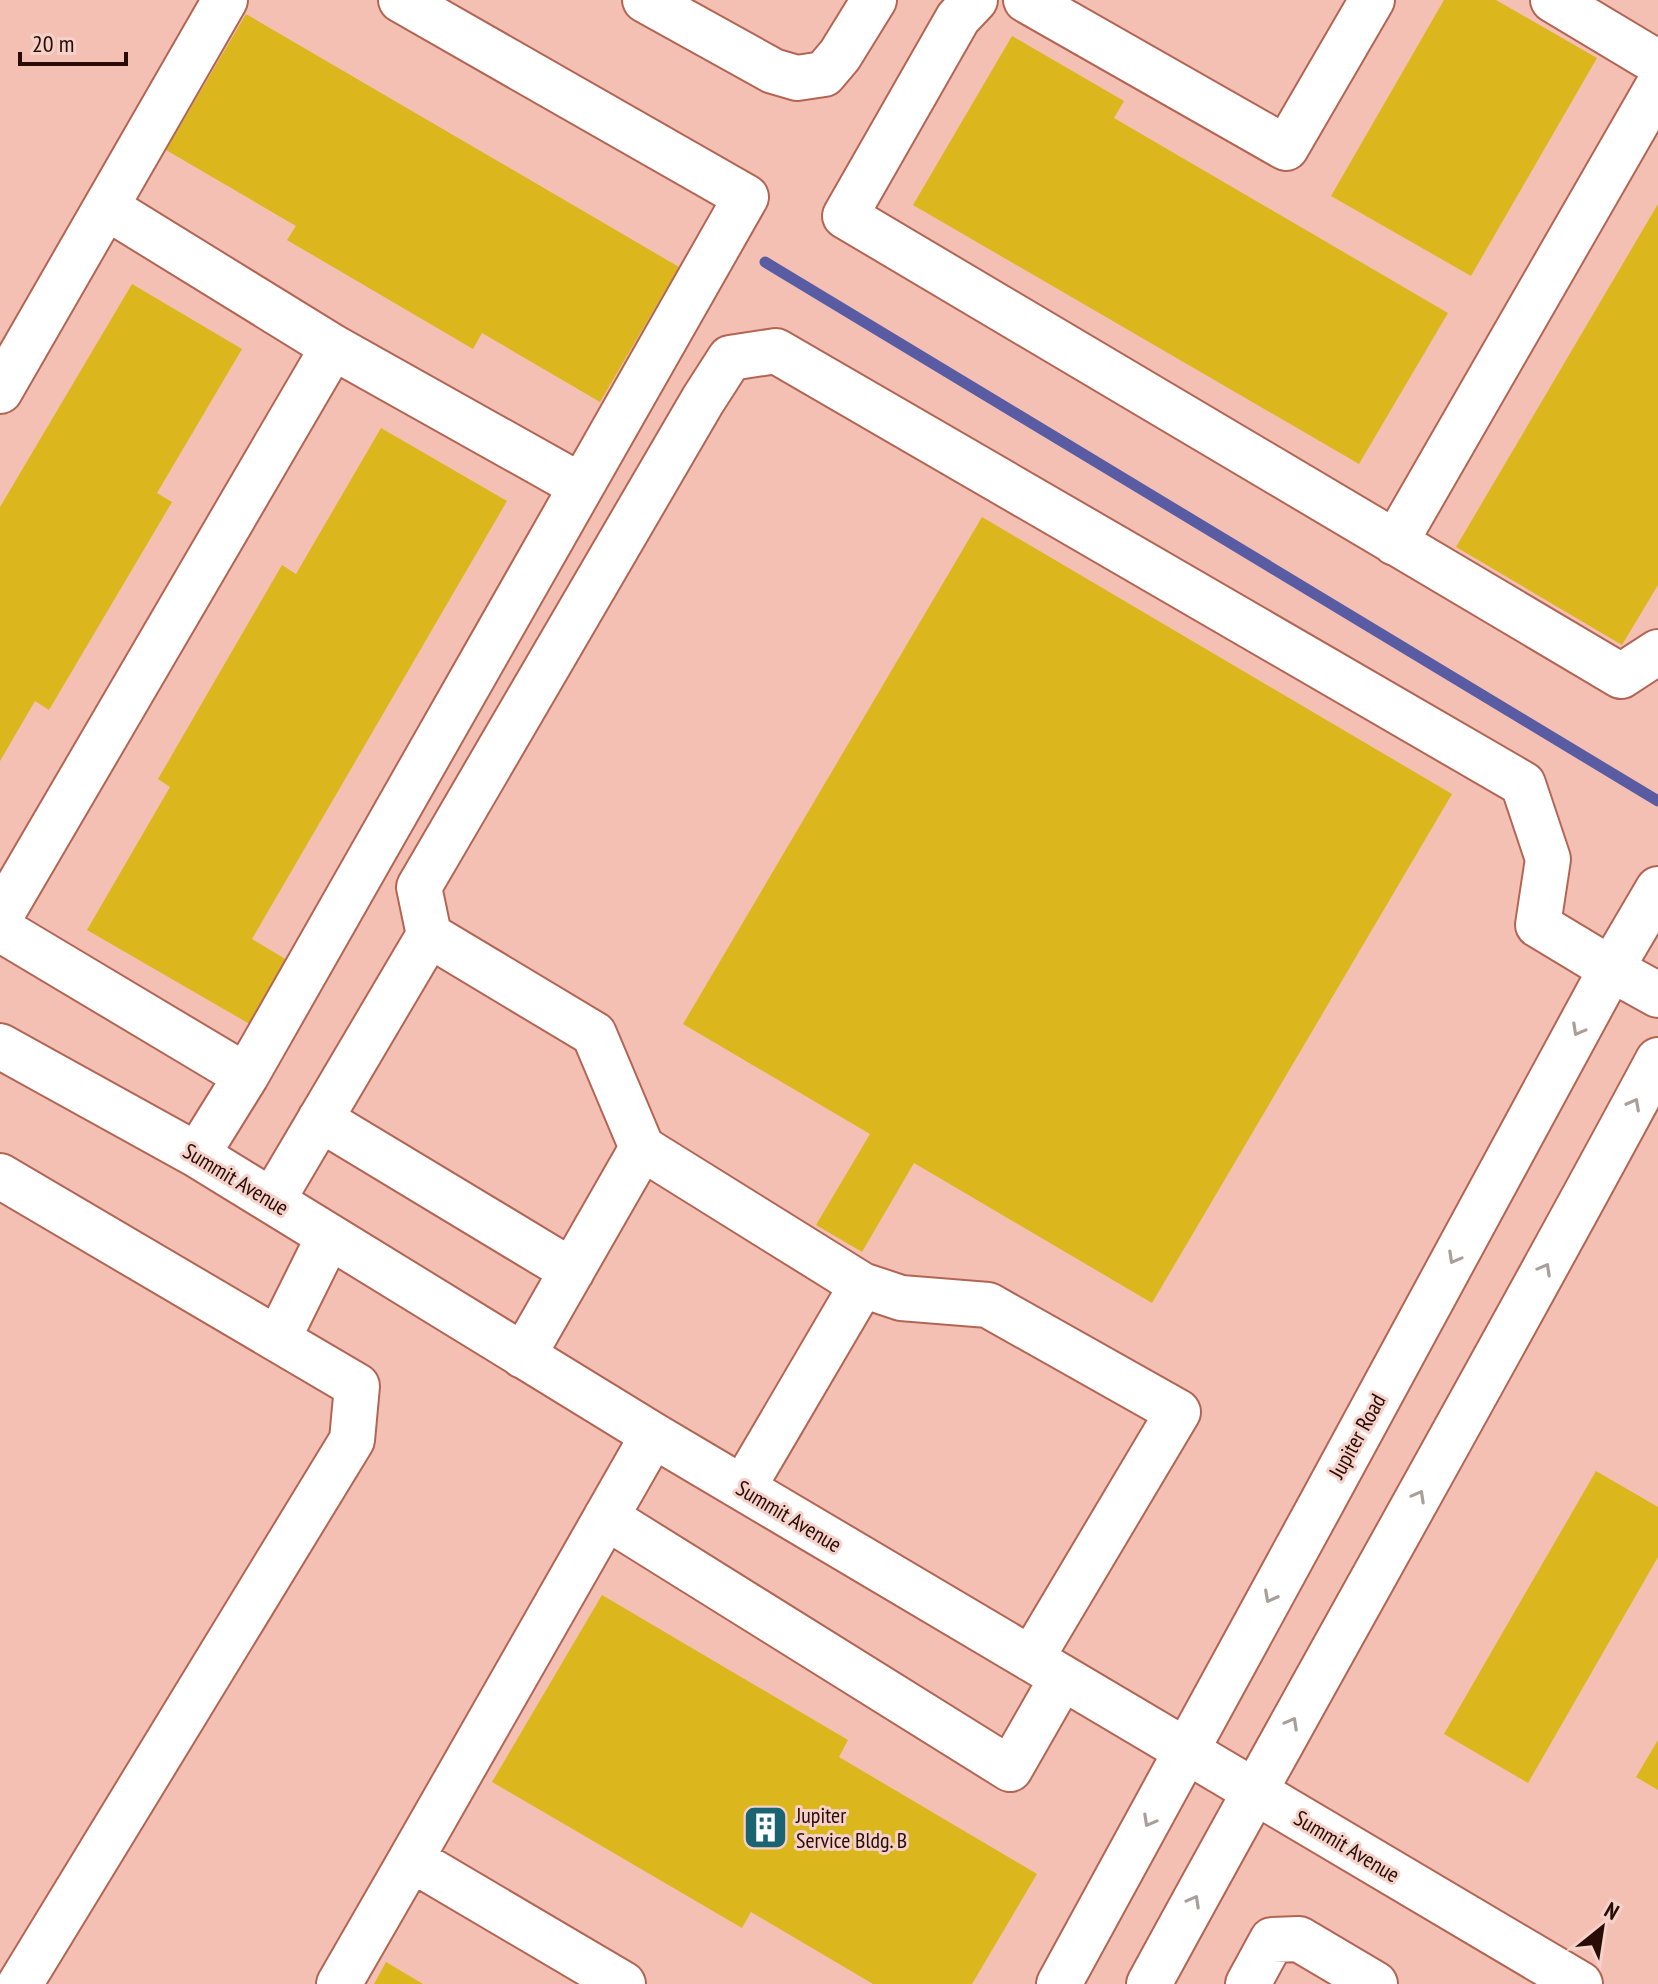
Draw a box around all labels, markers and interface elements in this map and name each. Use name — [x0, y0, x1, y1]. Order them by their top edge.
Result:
scale bar — [20, 16, 126, 66]
text: 20 m — [32, 28, 74, 59]
one-way arrow — [1572, 1021, 1588, 1036]
one-way arrow — [1625, 1098, 1640, 1113]
street label: Summit Avenue — [178, 1137, 294, 1221]
one-way arrow — [1448, 1250, 1463, 1264]
one-way arrow — [1536, 1263, 1551, 1277]
street label: Jupiter Road — [1322, 1389, 1392, 1484]
street label: Summit Avenue — [731, 1474, 847, 1558]
one-way arrow — [1409, 1490, 1425, 1505]
one-way arrow — [1264, 1589, 1279, 1604]
one-way arrow — [1282, 1717, 1298, 1732]
place label: Jupiter Service Bldg. B — [795, 1801, 907, 1854]
building icon: Jupiter Service Bldg. B — [741, 1804, 789, 1852]
street label: Summit Avenue — [1289, 1804, 1405, 1888]
one-way arrow — [1143, 1812, 1159, 1826]
north arrow — [1562, 1888, 1642, 1968]
one-way arrow — [1184, 1896, 1200, 1910]
text: N — [1600, 1896, 1624, 1926]

